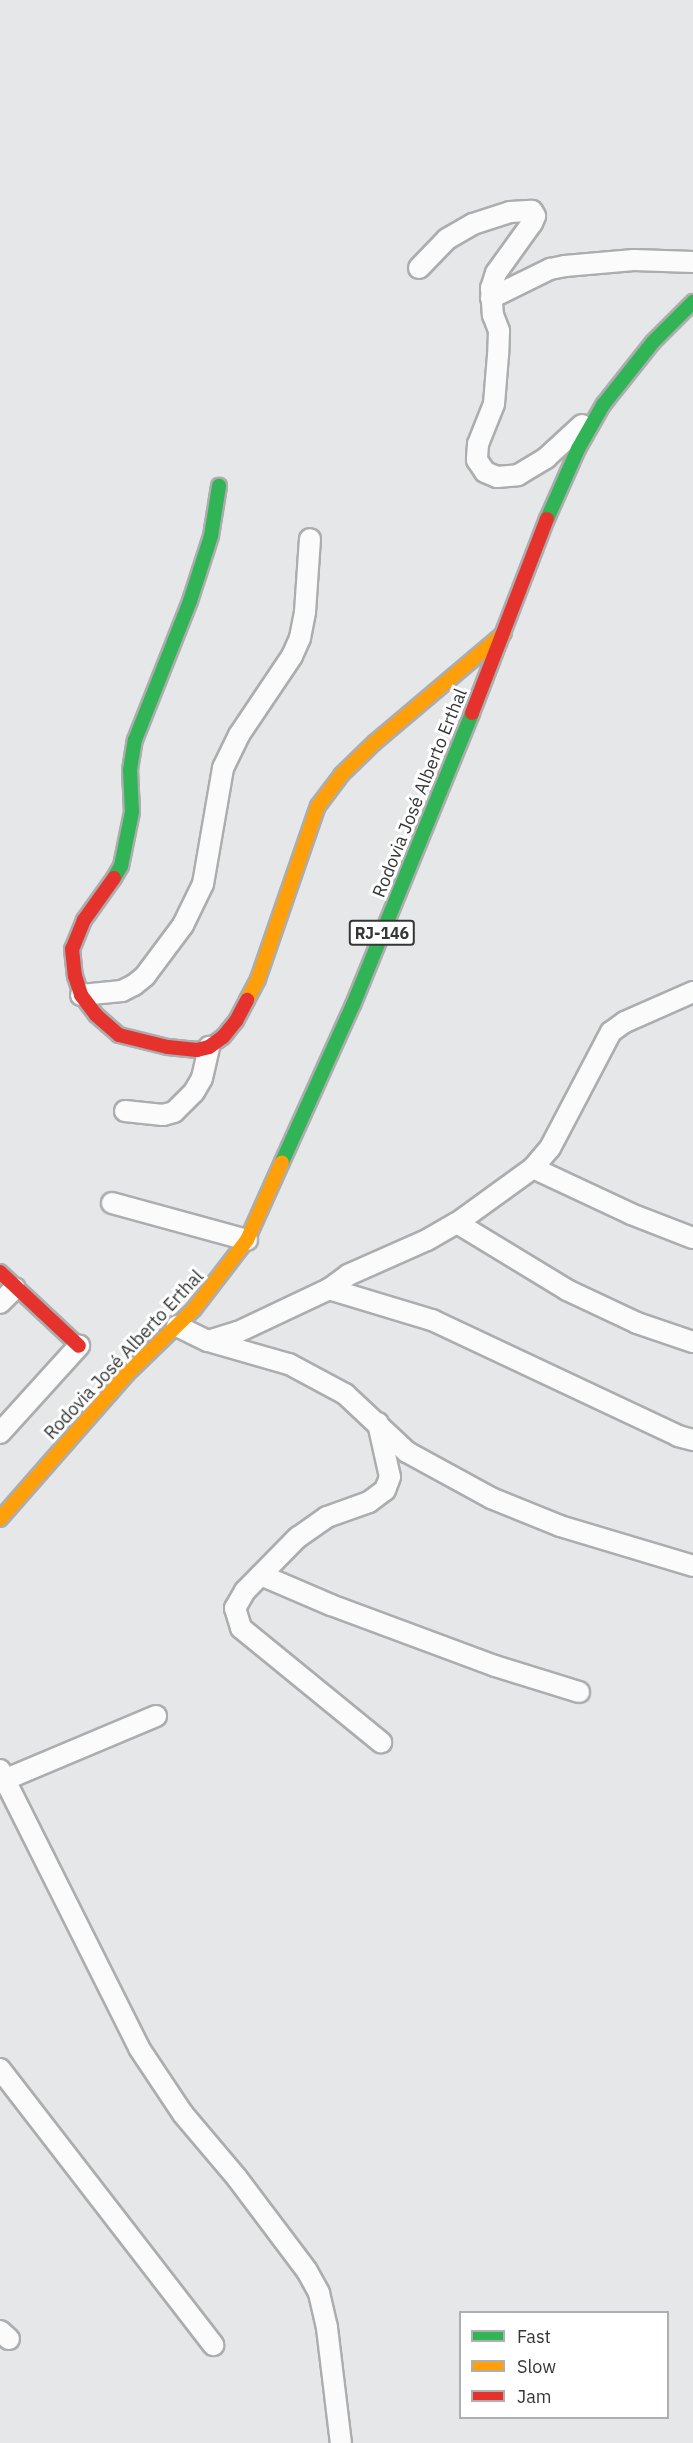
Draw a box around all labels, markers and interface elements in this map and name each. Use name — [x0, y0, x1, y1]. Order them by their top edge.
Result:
street label: Rodovia José Alberto Erthal — [368, 685, 472, 901]
road number: RJ-146 — [348, 920, 416, 946]
street label: Rodovia José Alberto Erthal — [40, 1266, 208, 1444]
legend — [459, 2311, 669, 2419]
text: Fast — [517, 2325, 551, 2348]
text: Slow — [517, 2355, 556, 2378]
text: Jam — [517, 2385, 552, 2408]

